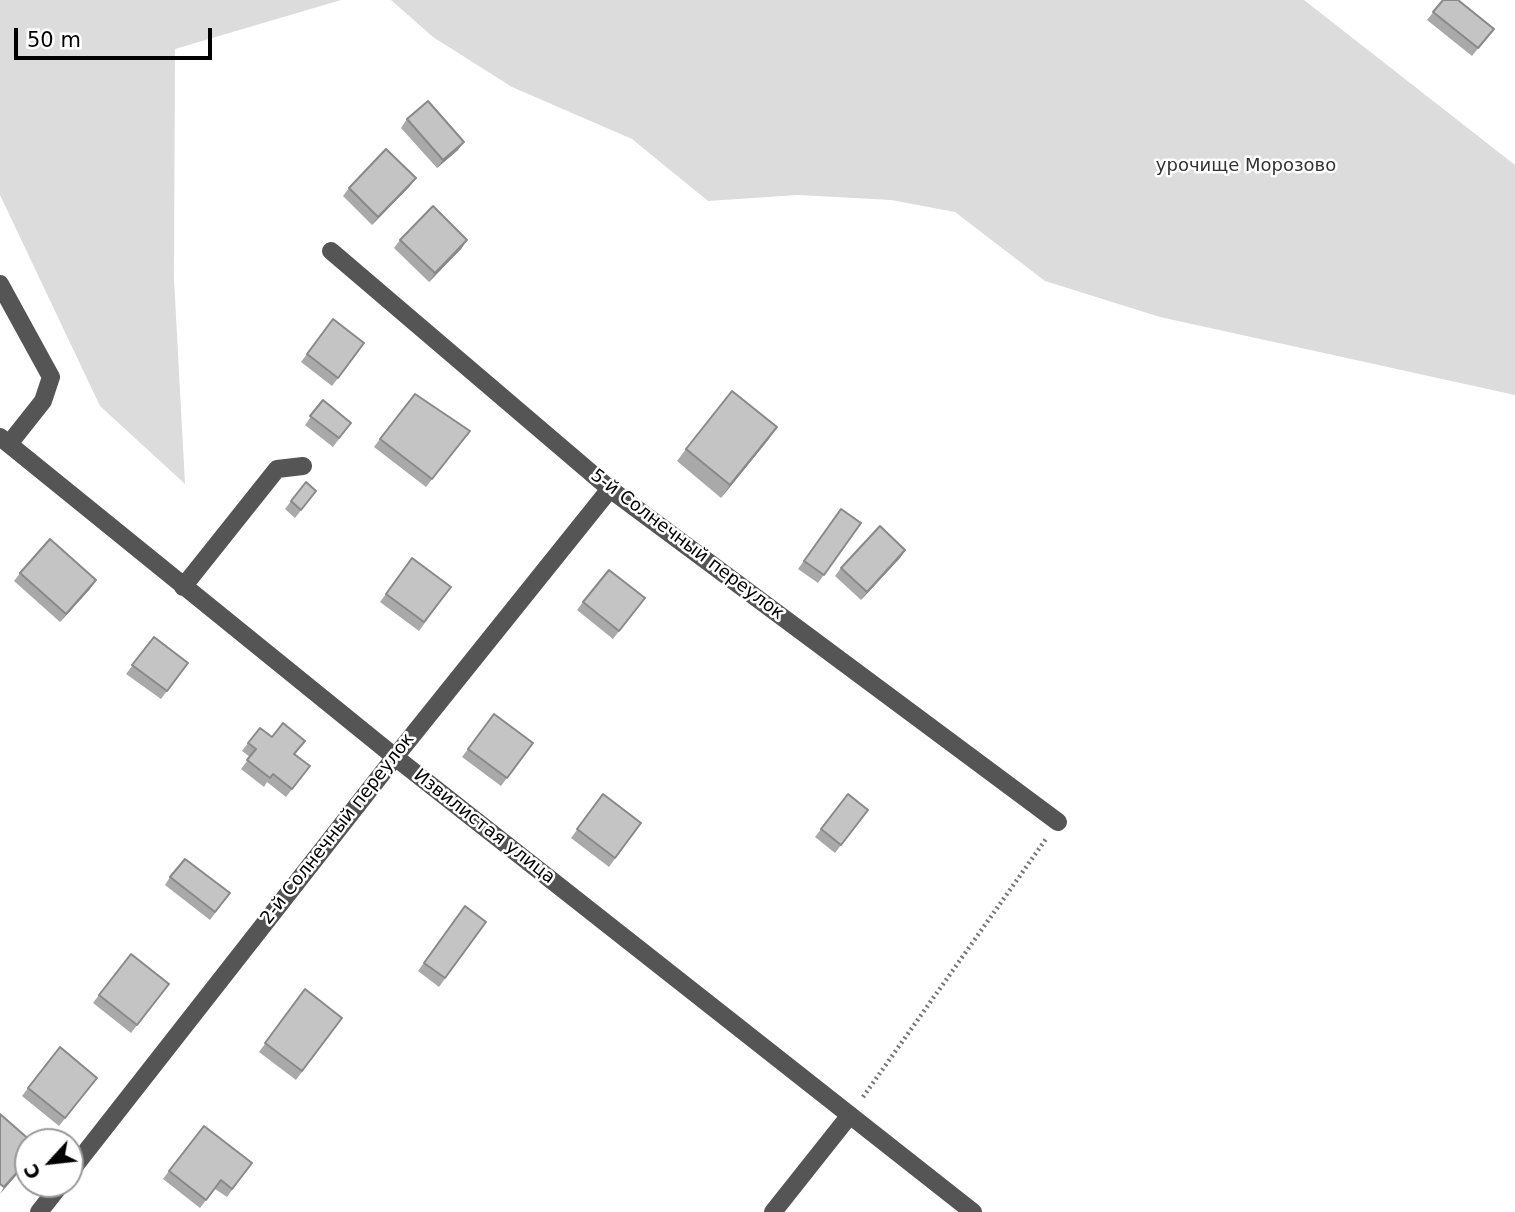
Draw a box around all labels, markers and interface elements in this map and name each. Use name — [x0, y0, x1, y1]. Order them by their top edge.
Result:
scale bar — [18, 14, 215, 58]
text: 50 m — [27, 28, 81, 52]
park label: урочище Морозово — [1156, 155, 1336, 177]
street label: 5-й Солнечный переулок — [586, 465, 788, 625]
street label: 2-й Солнечный переулок — [257, 729, 419, 929]
street label: Извилистая улица — [409, 765, 559, 889]
north arrow — [14, 1128, 84, 1198]
text: С — [19, 1160, 45, 1183]

